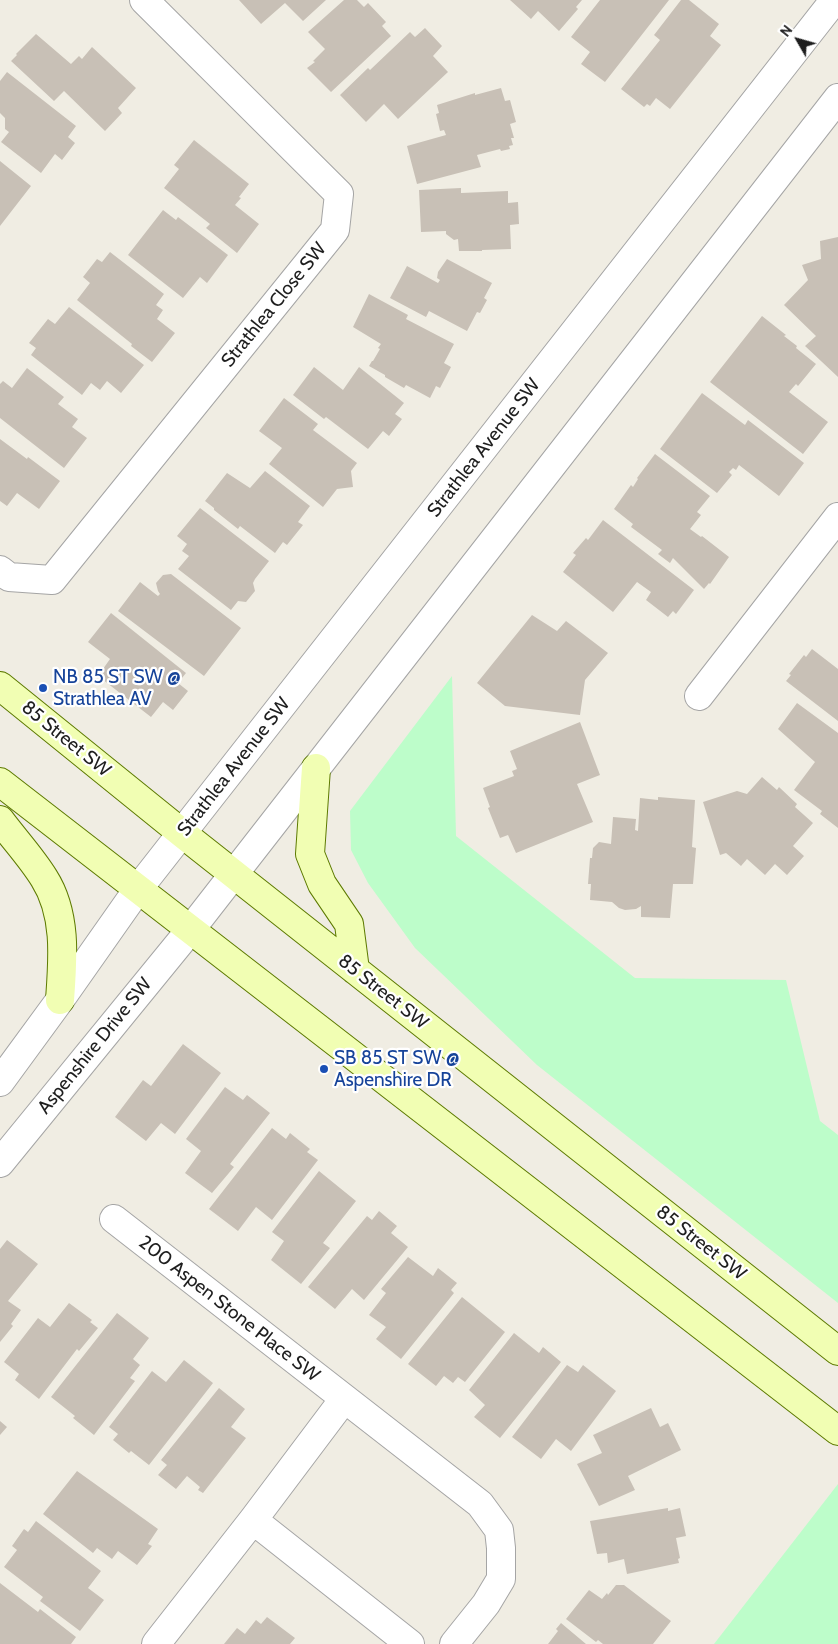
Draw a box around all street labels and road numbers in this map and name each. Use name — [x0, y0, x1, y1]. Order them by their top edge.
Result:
street label: Strathlea Close SW — [217, 238, 331, 372]
street label: Strathlea Avenue SW — [423, 374, 545, 522]
street label: Strathlea Avenue SW — [173, 693, 295, 841]
street label: 85 Street SW — [17, 696, 115, 782]
street label: 85 Street SW — [333, 950, 433, 1034]
street label: Aspenshire Drive SW — [33, 973, 157, 1119]
street label: 85 Street SW — [651, 1201, 751, 1285]
street label: 200 Aspen Stone Place SW — [134, 1231, 324, 1387]

